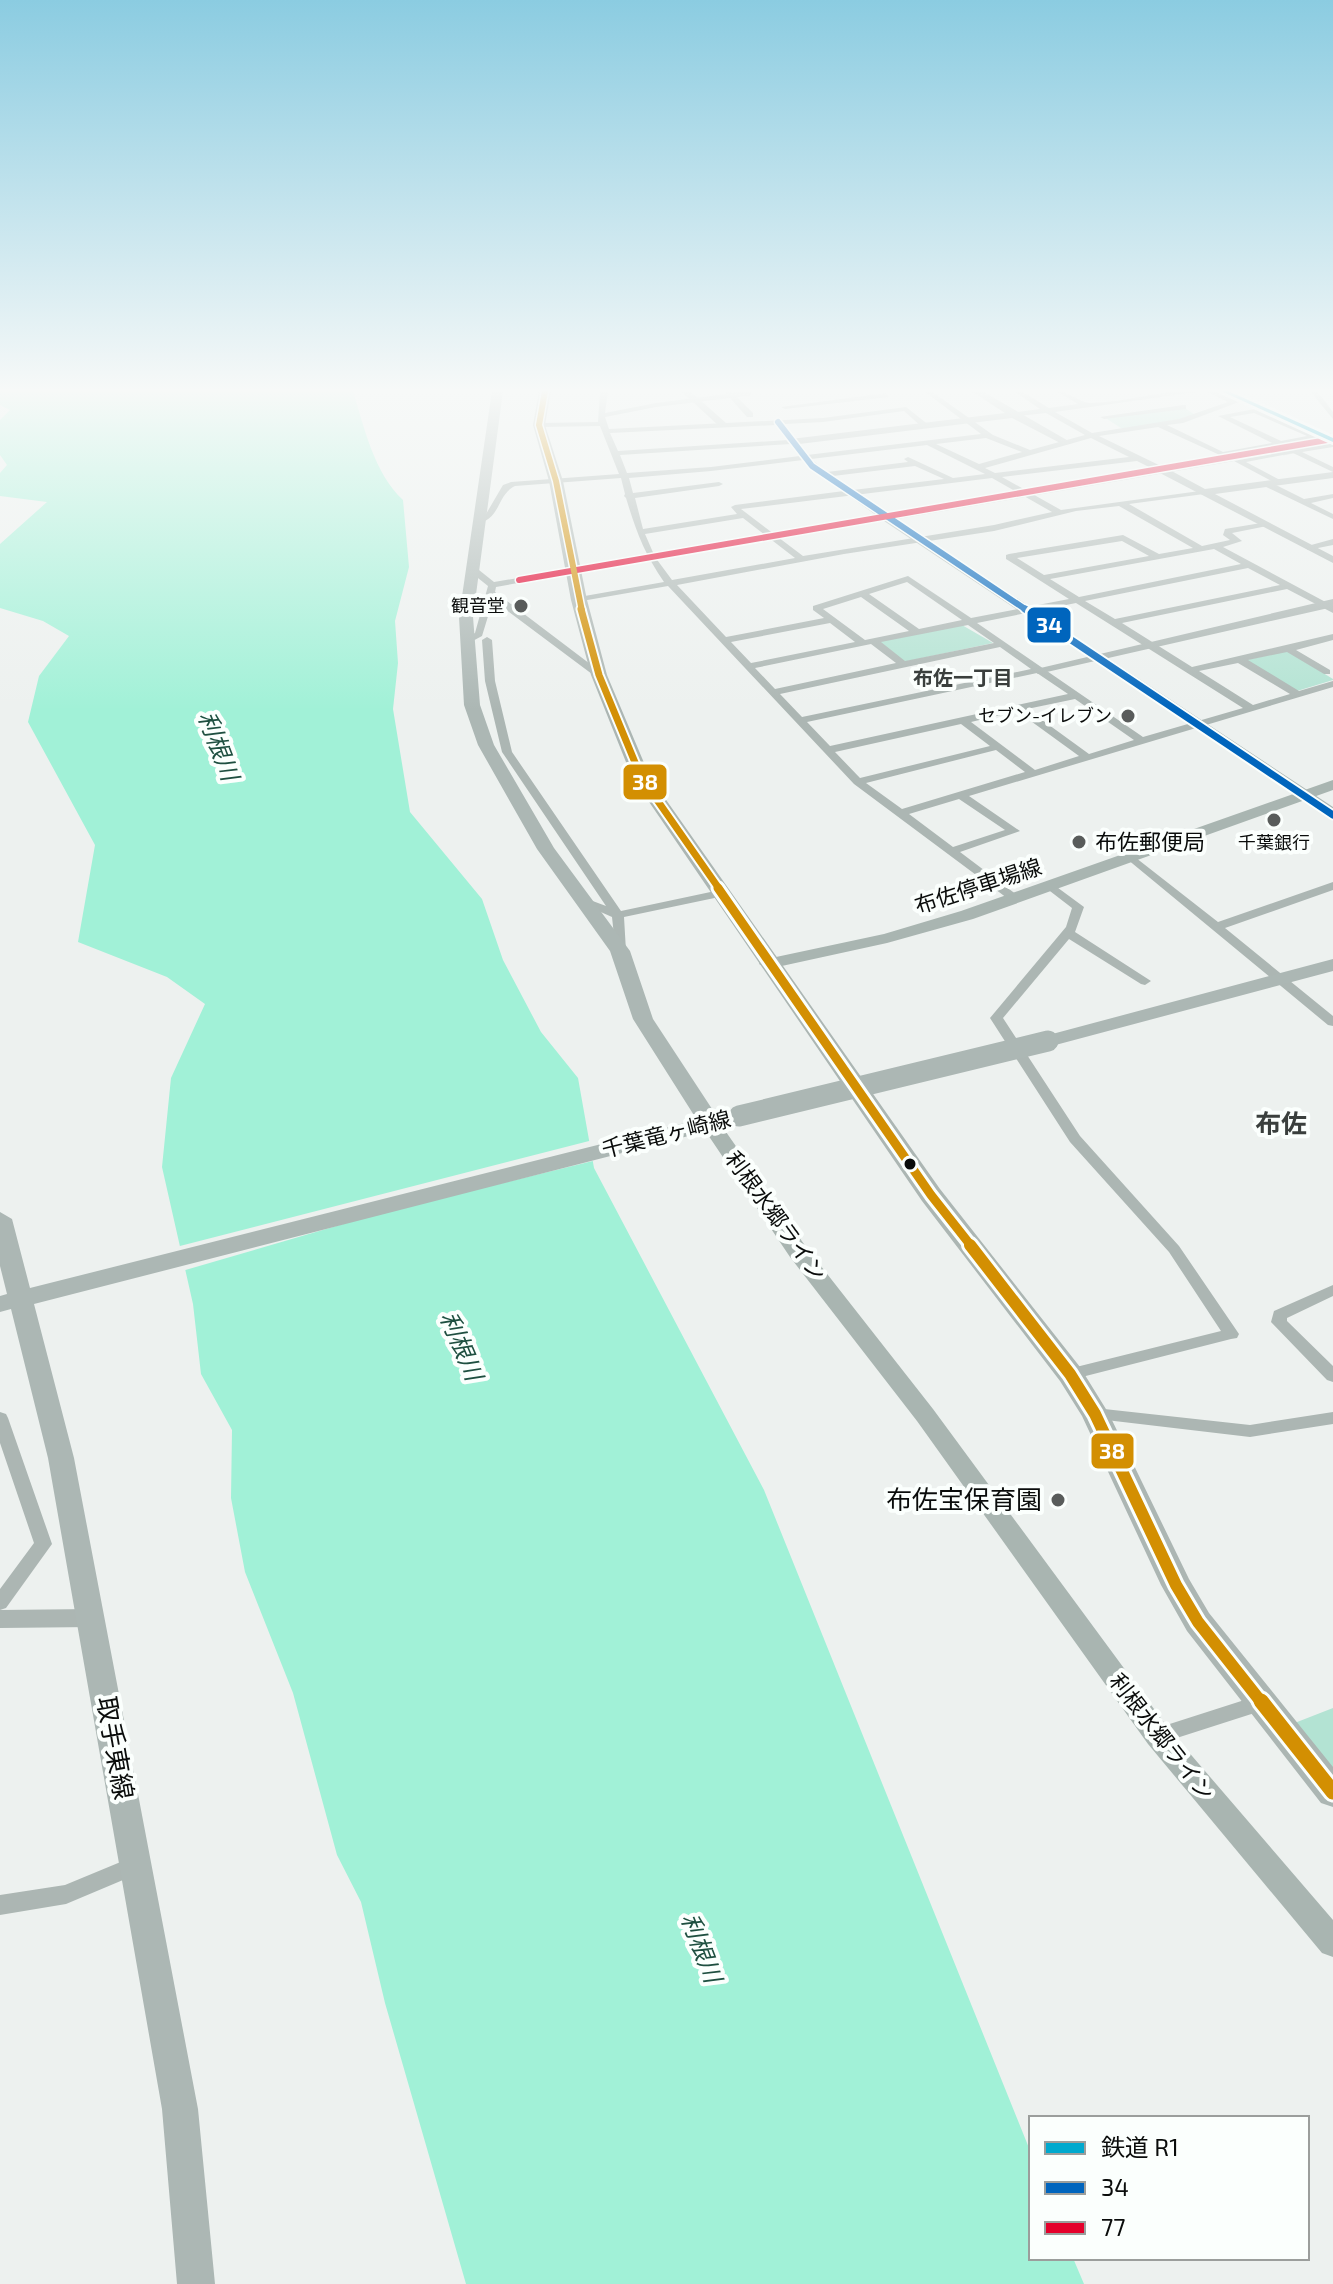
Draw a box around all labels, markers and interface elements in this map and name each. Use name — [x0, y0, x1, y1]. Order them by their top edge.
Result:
place label: 観音堂 — [451, 594, 505, 616]
marker: 観音堂 — [512, 597, 530, 615]
line badge: 34 — [1026, 606, 1072, 644]
text: 34 — [1036, 611, 1062, 637]
district label: 布佐一丁目 — [913, 665, 1013, 689]
place label: セブン-イレブン — [978, 704, 1112, 726]
water label: 利根川 — [193, 707, 247, 787]
marker: セブン-イレブン — [1119, 707, 1137, 725]
line badge: 38 — [622, 763, 668, 801]
text: 38 — [632, 768, 658, 794]
marker: 千葉銀行 — [1265, 811, 1283, 829]
place label: 布佐郵便局 — [1095, 828, 1205, 854]
place label: 千葉銀行 — [1238, 831, 1310, 853]
marker: 布佐郵便局 — [1070, 833, 1088, 851]
street label: 布佐停車場線 — [911, 852, 1044, 918]
street label: 千葉竜ヶ崎線 — [599, 1104, 733, 1162]
district label: 布佐 — [1255, 1107, 1307, 1138]
street label: 利根水郷ライン — [721, 1145, 833, 1285]
unlabelled marker — [902, 1156, 918, 1172]
water label: 利根川 — [435, 1307, 491, 1387]
line badge: 38 — [1090, 1432, 1135, 1470]
text: 38 — [1099, 1437, 1125, 1463]
place label: 布佐宝保育園 — [886, 1483, 1042, 1514]
marker: 布佐宝保育園 — [1049, 1491, 1067, 1509]
street label: 利根水郷ライン — [1105, 1668, 1220, 1805]
street label: 取手東線 — [92, 1694, 141, 1802]
water label: 利根川 — [676, 1909, 730, 1989]
legend — [1029, 2116, 1309, 2260]
text: 鉄道 R1 — [1101, 2132, 1179, 2161]
text: 34 — [1101, 2172, 1129, 2201]
text: 77 — [1101, 2212, 1126, 2241]

